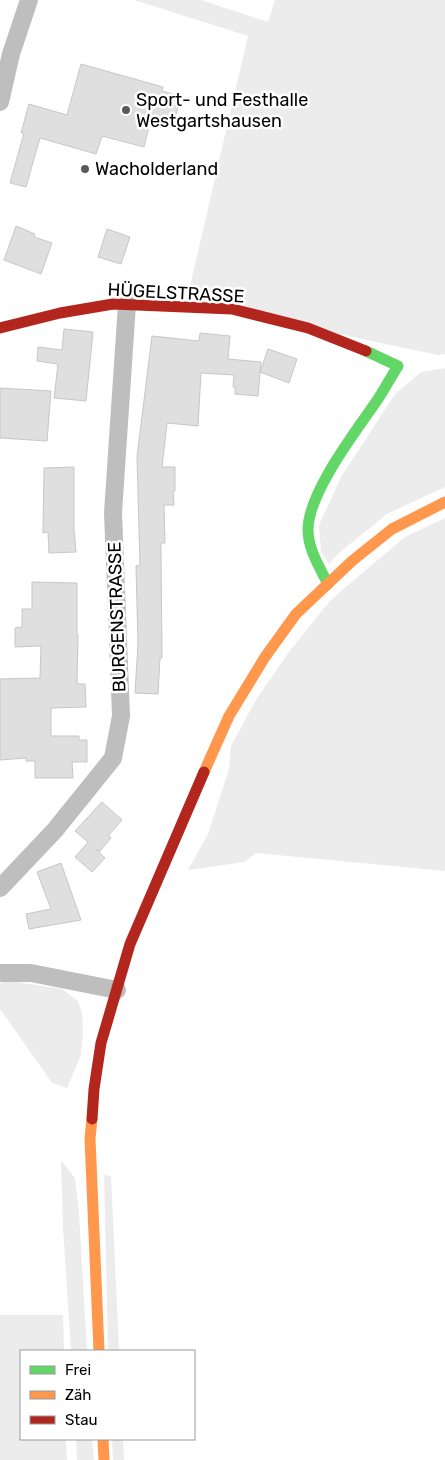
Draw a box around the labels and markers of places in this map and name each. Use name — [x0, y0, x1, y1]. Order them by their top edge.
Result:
place label: Sport- und Festhalle Westgartshausen — [136, 89, 308, 132]
marker: Sport- und Festhalle Westgartshausen — [120, 104, 132, 116]
place label: Wacholderland — [95, 158, 218, 180]
marker: Wacholderland — [79, 163, 91, 175]

